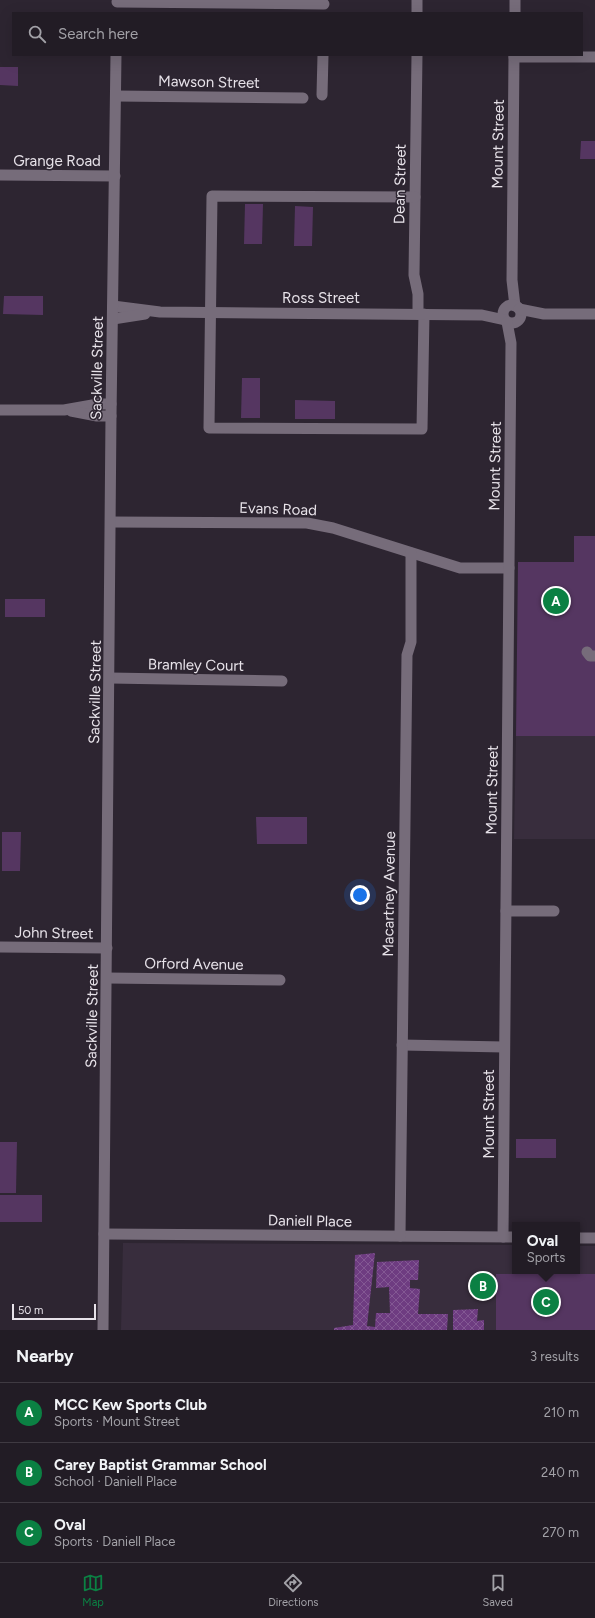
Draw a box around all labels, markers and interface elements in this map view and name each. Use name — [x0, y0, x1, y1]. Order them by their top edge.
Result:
search box — [12, 12, 583, 56]
icon: search — [26, 23, 48, 45]
text: Search here — [58, 25, 138, 43]
street label: Mawson Street — [158, 72, 260, 92]
street label: Mount Street — [488, 99, 508, 189]
street label: Dean Street — [390, 143, 410, 224]
street label: Grange Road — [13, 152, 101, 170]
street label: Ross Street — [282, 289, 360, 307]
street label: Sackville Street — [87, 316, 107, 420]
street label: Mount Street — [485, 421, 505, 511]
street label: Evans Road — [239, 499, 317, 519]
pin: A — [543, 586, 569, 616]
street label: Sackville Street — [85, 640, 105, 744]
street label: Bramley Court — [148, 655, 245, 675]
street label: Mount Street — [482, 745, 502, 835]
street label: Macartney Avenue — [379, 831, 399, 957]
your location — [350, 885, 370, 905]
street label: John Street — [14, 923, 94, 943]
street label: Orford Avenue — [144, 954, 244, 974]
street label: Sackville Street — [82, 964, 102, 1068]
street label: Mount Street — [480, 1069, 498, 1159]
street label: Daniell Place — [268, 1211, 352, 1231]
popup — [512, 1222, 580, 1274]
text: Oval — [527, 1232, 558, 1250]
text: Sports — [527, 1250, 565, 1265]
pin: B — [470, 1271, 496, 1301]
pin: C — [533, 1287, 559, 1317]
scale bar — [12, 1302, 96, 1321]
text: 50 m — [18, 1304, 43, 1317]
text: Nearby — [16, 1346, 74, 1366]
text: 3 results — [530, 1349, 579, 1364]
text: MCC Kew Sports Club — [54, 1396, 207, 1414]
text: A — [24, 1405, 34, 1420]
text: 210 m — [544, 1405, 579, 1420]
text: Sports · Mount Street — [54, 1414, 180, 1429]
text: Carey Baptist Grammar School — [54, 1456, 267, 1474]
text: B — [25, 1465, 33, 1480]
text: 240 m — [541, 1465, 579, 1480]
text: School · Daniell Place — [54, 1474, 177, 1489]
text: Oval — [54, 1516, 86, 1534]
text: C — [24, 1525, 34, 1540]
text: 270 m — [542, 1525, 579, 1540]
text: Sports · Daniell Place — [54, 1534, 175, 1549]
tab: Map — [82, 1572, 104, 1609]
tab: Directions — [268, 1572, 318, 1609]
tab: Saved — [483, 1572, 513, 1609]

